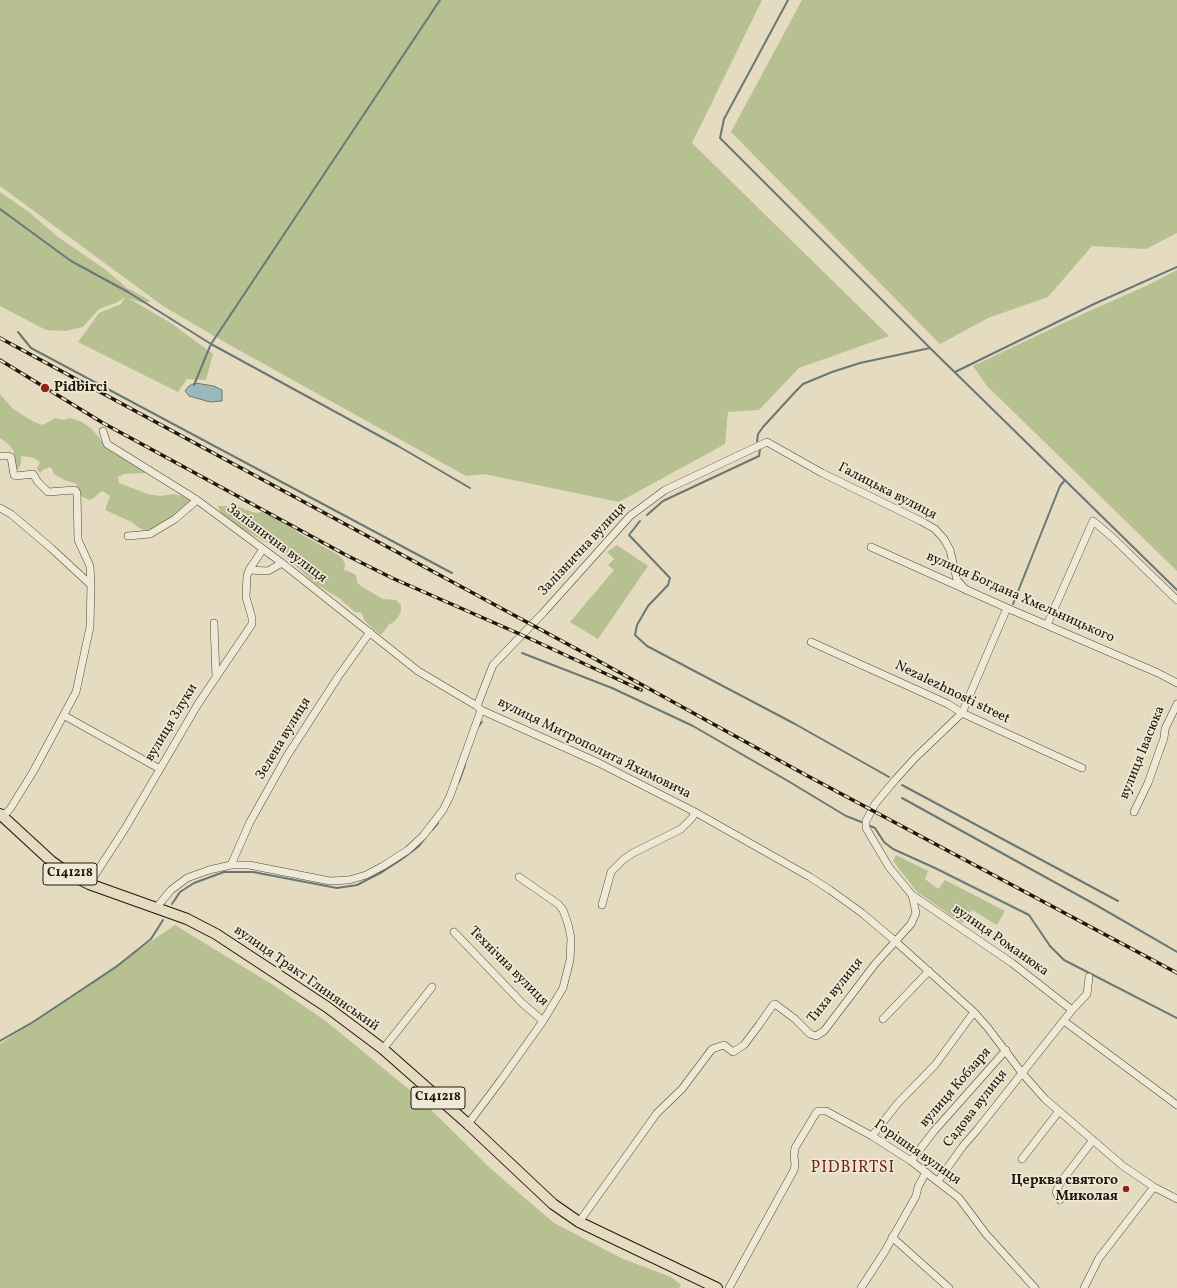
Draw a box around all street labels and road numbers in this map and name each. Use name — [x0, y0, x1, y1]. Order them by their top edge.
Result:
street label: Галицька вулиця — [835, 460, 939, 524]
street label: Залізнична вулиця — [535, 500, 631, 600]
street label: Залізнична вулиця — [222, 501, 330, 587]
street label: вулиця Богдана Хмельницького — [923, 549, 1117, 647]
street label: Nezalezhnosti street — [892, 658, 1012, 728]
street label: вулиця Злуки — [142, 681, 202, 765]
street label: Зелена вулиця — [253, 695, 315, 783]
street label: вулиця Митрополита Яхимовича — [495, 695, 693, 803]
street label: вулиця Івасюка — [1117, 704, 1169, 802]
road number: С141218 — [43, 863, 97, 885]
street label: вулиця Романюка — [949, 901, 1051, 981]
street label: вулиця Тракт Глинянський — [230, 922, 382, 1036]
street label: Технічна вулиця — [465, 924, 551, 1010]
street label: Тиха вулиця — [805, 955, 867, 1027]
street label: вулиця Кобзаря — [917, 1045, 995, 1131]
street label: Садова вулиця — [940, 1067, 1012, 1151]
road number: С141218 — [411, 1087, 465, 1109]
street label: Горішня вулиця — [870, 1117, 964, 1189]

